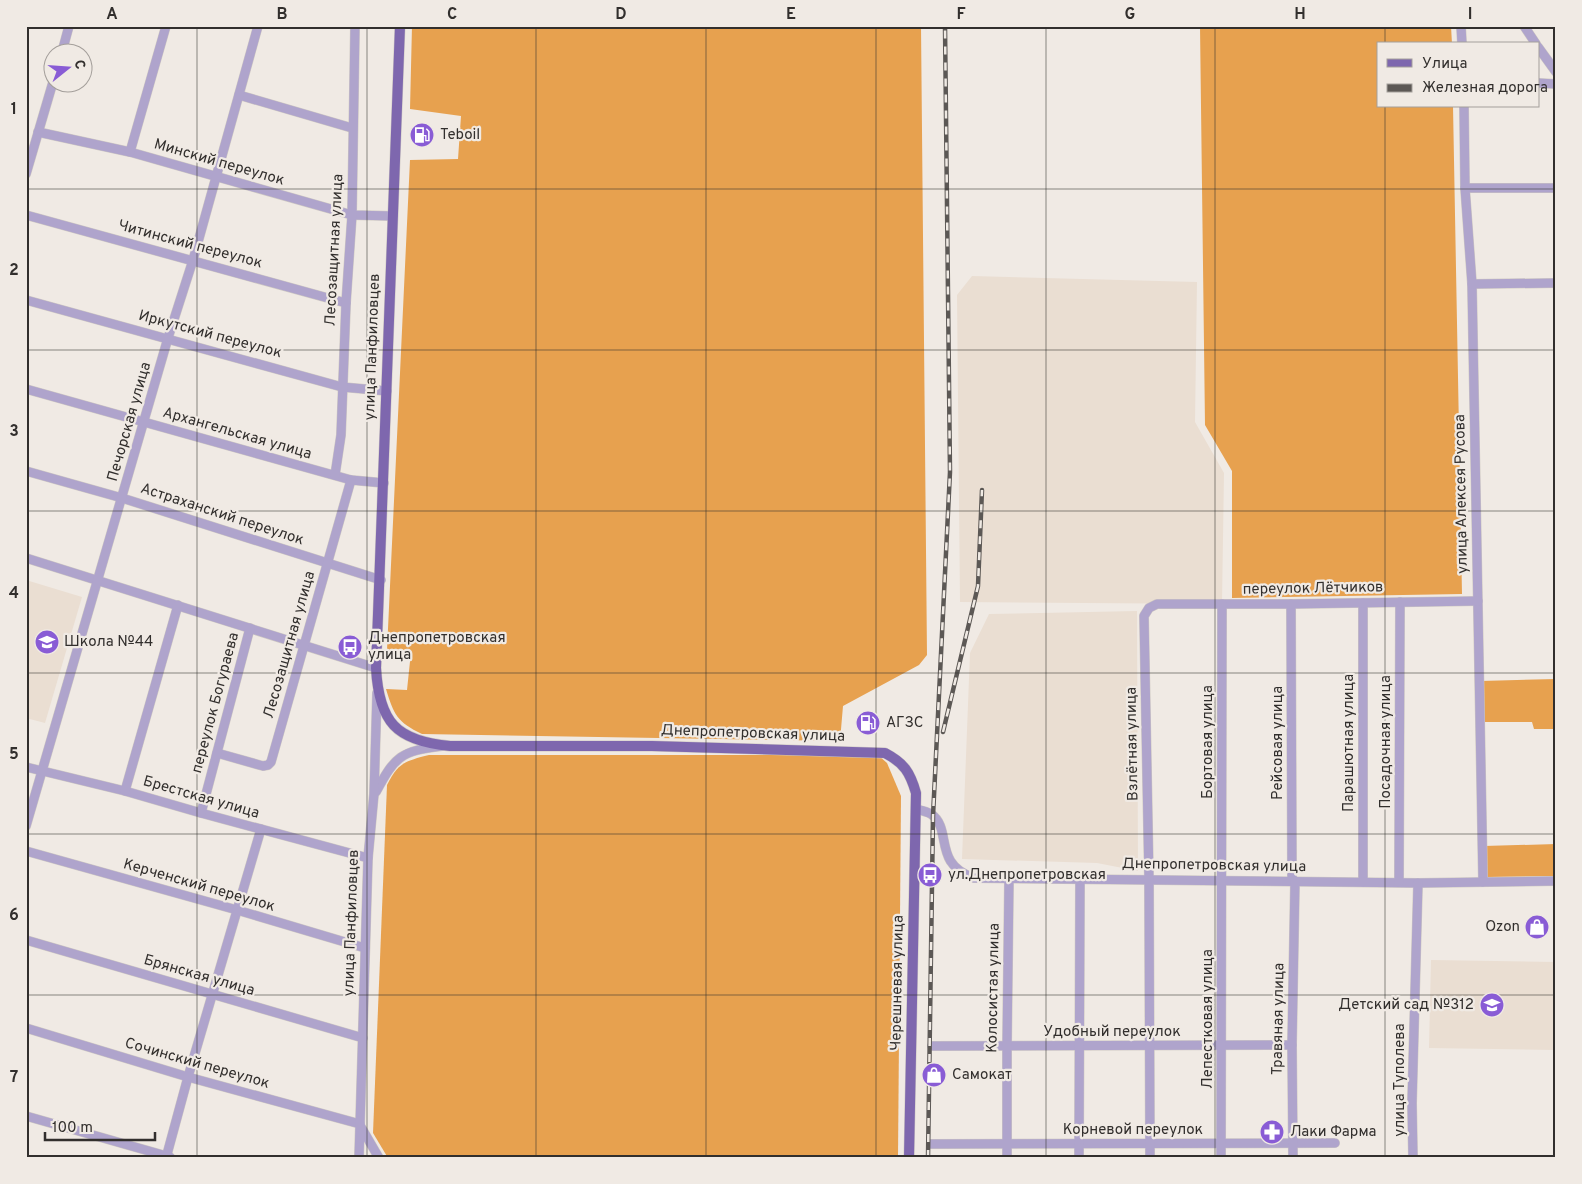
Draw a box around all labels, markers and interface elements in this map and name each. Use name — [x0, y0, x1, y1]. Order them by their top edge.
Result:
text: A — [106, 5, 118, 25]
text: B — [276, 5, 288, 25]
text: C — [447, 5, 457, 25]
text: D — [615, 5, 627, 25]
text: E — [786, 5, 796, 25]
text: F — [956, 5, 966, 25]
text: G — [1125, 5, 1135, 25]
text: H — [1294, 5, 1306, 25]
text: I — [1468, 5, 1472, 25]
north arrow — [42, 42, 92, 92]
legend — [1377, 42, 1540, 108]
text: Улица — [1422, 55, 1467, 74]
text: С — [70, 58, 88, 71]
text: Железная дорога — [1422, 79, 1548, 98]
text: 1 — [11, 100, 17, 120]
fuel station icon: Teboil — [409, 122, 435, 148]
place label: Teboil — [440, 126, 480, 145]
street label: Минский переулок — [152, 135, 286, 191]
street label: Лесозащитная улица — [322, 173, 348, 327]
street label: Читинский переулок — [116, 217, 264, 273]
text: 2 — [9, 261, 19, 281]
street label: улица Панфиловцев — [361, 273, 385, 421]
street label: Иркутский переулок — [136, 307, 284, 363]
street label: Печорская улица — [104, 360, 156, 484]
street label: Архангельская улица — [160, 404, 314, 464]
street label: улица Алексея Русова — [1451, 414, 1473, 574]
text: 3 — [9, 422, 19, 442]
street label: Астраханский переулок — [138, 480, 306, 550]
street label: Лесозащитная улица — [260, 569, 320, 721]
street label: переулок Лётчиков — [1242, 578, 1384, 600]
text: 4 — [9, 584, 19, 604]
school or university icon: Школа №44 — [34, 629, 60, 655]
place label: Днепропетровская улица — [368, 629, 506, 665]
street label: переулок Богураева — [188, 630, 244, 776]
place label: Школа №44 — [64, 633, 153, 652]
bus stop icon: Днепропетровская улица — [337, 634, 363, 660]
street label: Парашютная улица — [1340, 674, 1359, 812]
street label: Посадочная улица — [1377, 675, 1396, 809]
street label: Бортовая улица — [1199, 685, 1218, 799]
street label: Рейсовая улица — [1269, 686, 1288, 800]
street label: Взлётная улица — [1123, 687, 1143, 801]
fuel station icon: АГЗС — [855, 710, 881, 736]
place label: АГЗС — [886, 714, 923, 733]
street label: Днепропетровская улица — [661, 721, 845, 747]
text: 5 — [9, 745, 19, 765]
street label: Брестская улица — [141, 772, 261, 824]
street label: улица Панфиловцев — [340, 849, 364, 997]
street label: Керченский переулок — [121, 855, 277, 917]
street label: Днепропетровская улица — [1122, 855, 1306, 877]
bus stop icon: ул.Днепропетровская — [917, 862, 943, 888]
place label: ул.Днепропетровская — [948, 866, 1106, 885]
text: 6 — [9, 906, 19, 926]
shop icon: Ozon — [1524, 914, 1550, 940]
street label: Черешневая улица — [887, 915, 909, 1051]
place label: Ozon — [1485, 918, 1520, 937]
street label: Колосистая улица — [983, 923, 1005, 1053]
street label: Лепестковая улица — [1199, 949, 1218, 1089]
street label: Брянская улица — [141, 951, 257, 1001]
street label: Травяная улица — [1269, 963, 1289, 1075]
school or university icon: Детский сад №312 — [1479, 992, 1505, 1018]
place label: Детский сад №312 — [1338, 996, 1474, 1015]
street label: Удобный переулок — [1043, 1023, 1181, 1042]
street label: улица Туполева — [1391, 1023, 1410, 1137]
street label: Сочинский переулок — [122, 1034, 272, 1094]
shop icon: Самокат — [921, 1062, 947, 1088]
place label: Самокат — [952, 1066, 1012, 1085]
text: 7 — [10, 1068, 18, 1088]
scale bar — [45, 1109, 155, 1141]
text: 100 m — [52, 1119, 93, 1138]
pharmacy icon: Лаки Фарма — [1259, 1119, 1285, 1145]
street label: Корневой переулок — [1063, 1121, 1203, 1140]
place label: Лаки Фарма — [1290, 1123, 1377, 1142]

